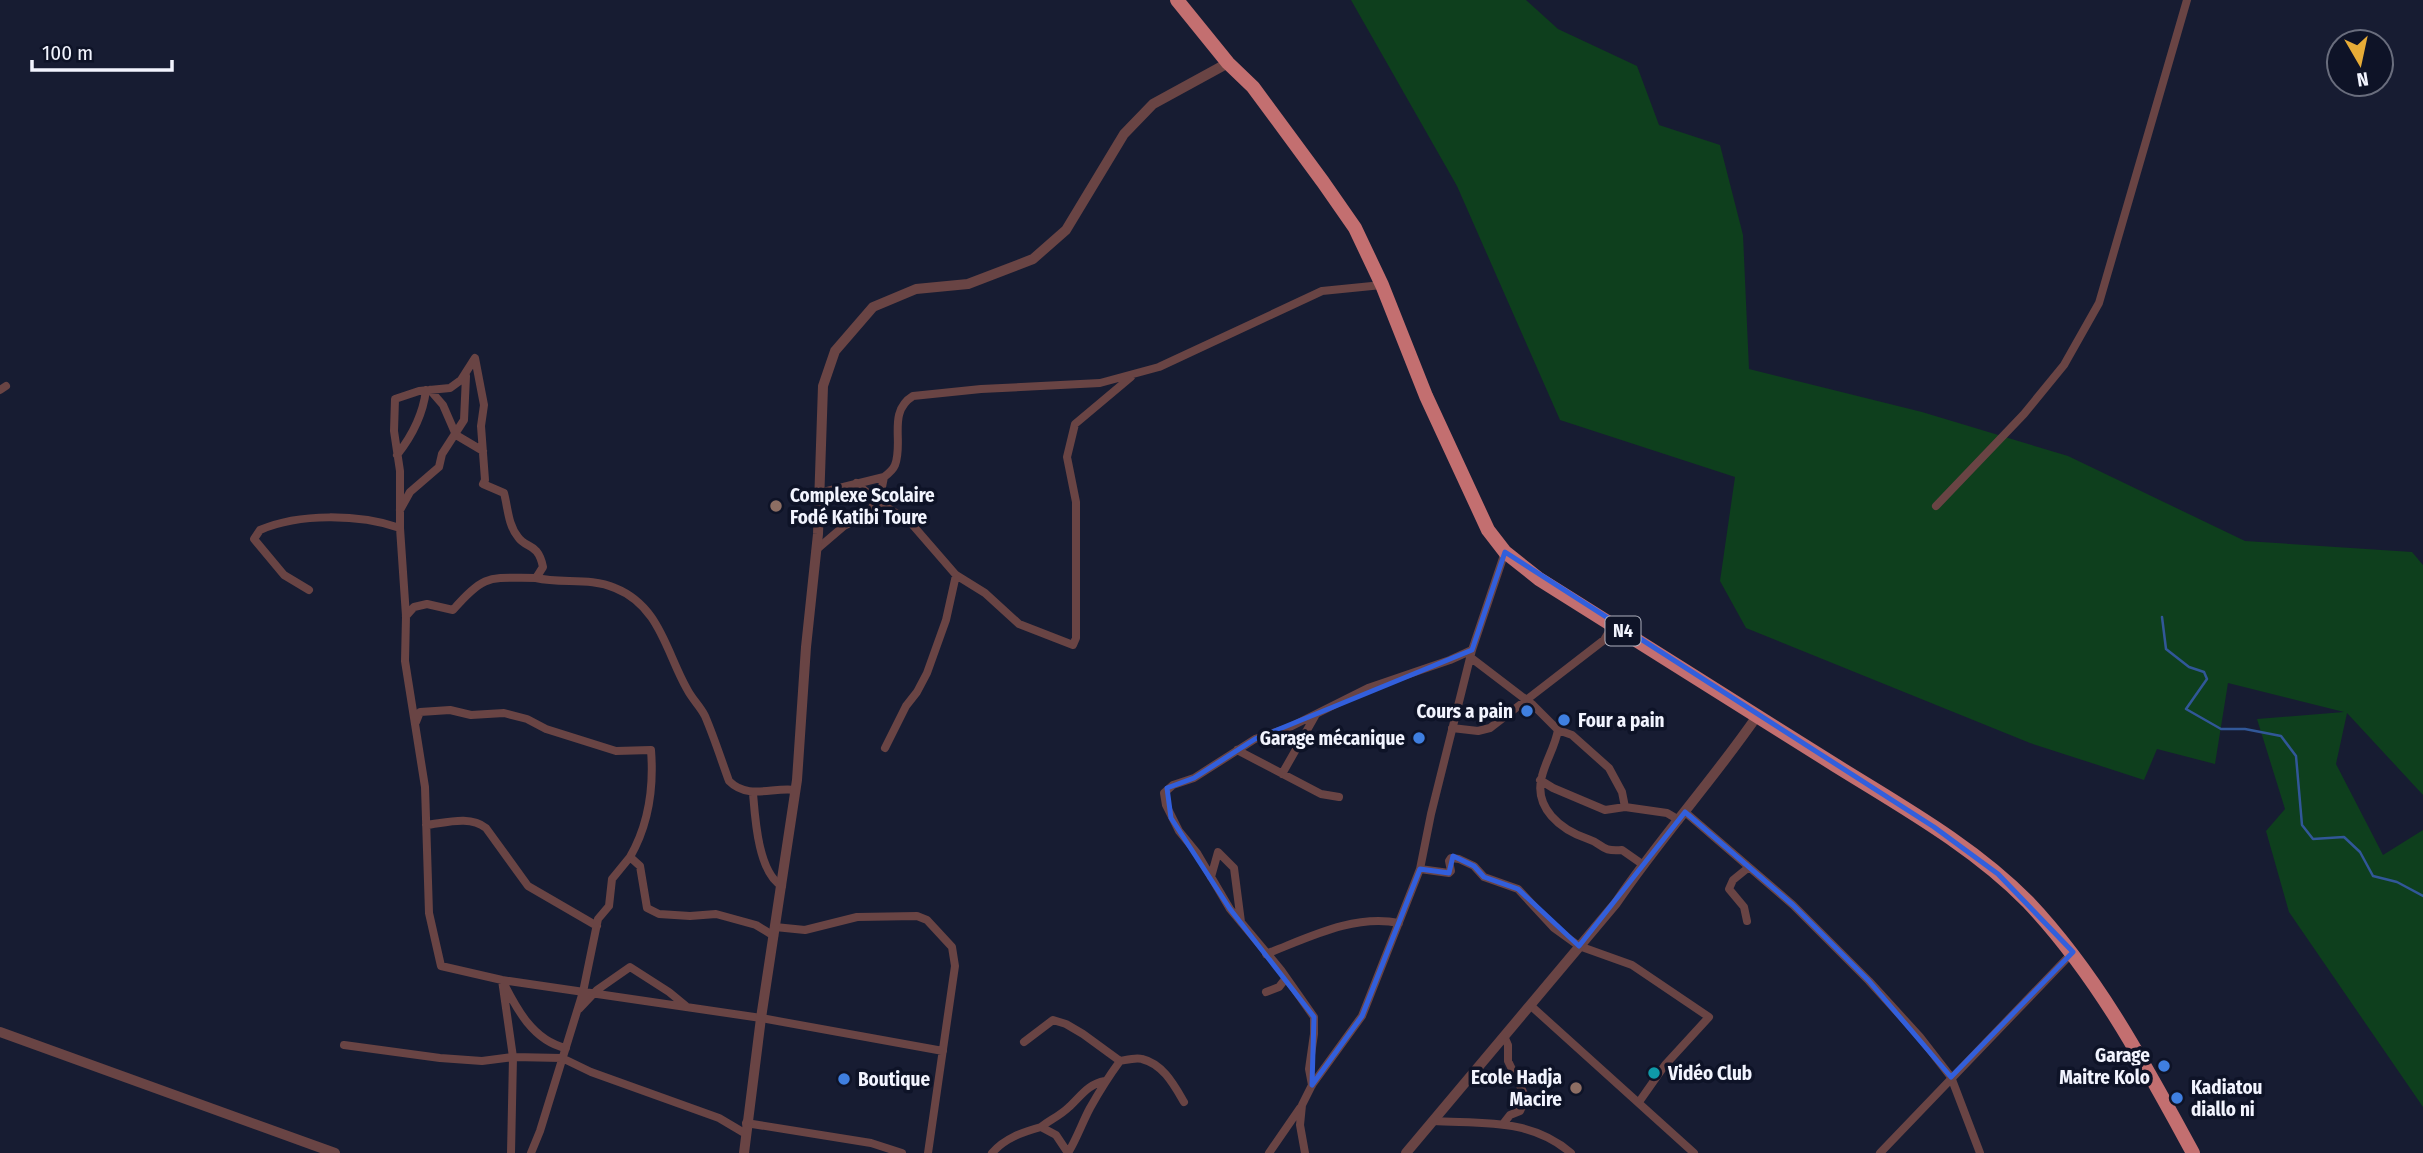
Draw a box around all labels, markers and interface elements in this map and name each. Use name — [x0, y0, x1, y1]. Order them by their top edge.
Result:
scale bar — [32, 28, 172, 72]
north arrow — [2325, 28, 2395, 98]
text: 100 m — [42, 40, 93, 66]
text: N — [2355, 67, 2370, 92]
place label: Complexe Scolaire Fodé Katibi Toure — [790, 484, 935, 529]
marker: Complexe Scolaire Fodé Katibi Toure — [768, 498, 784, 514]
road number: N4 — [1606, 616, 1640, 646]
place label: Cours a pain — [1416, 700, 1513, 723]
marker: Cours a pain — [1519, 703, 1535, 719]
place label: Four a pain — [1578, 709, 1665, 732]
marker: Four a pain — [1556, 712, 1572, 728]
place label: Garage mécanique — [1260, 727, 1405, 750]
marker: Garage mécanique — [1411, 730, 1427, 746]
place label: Garage Maitre Kolo — [2059, 1044, 2150, 1089]
marker: Garage Maitre Kolo — [2156, 1058, 2172, 1074]
place label: Vidéo Club — [1667, 1062, 1752, 1085]
marker: Vidéo Club — [1646, 1065, 1662, 1081]
place label: Ecole Hadja Macire — [1471, 1066, 1562, 1111]
place label: Boutique — [858, 1068, 930, 1091]
marker: Boutique — [836, 1071, 852, 1087]
place label: Kadiatou diallo ni — [2191, 1076, 2262, 1121]
marker: Ecole Hadja Macire — [1568, 1080, 1584, 1096]
marker: Kadiatou diallo ni — [2169, 1090, 2185, 1106]

